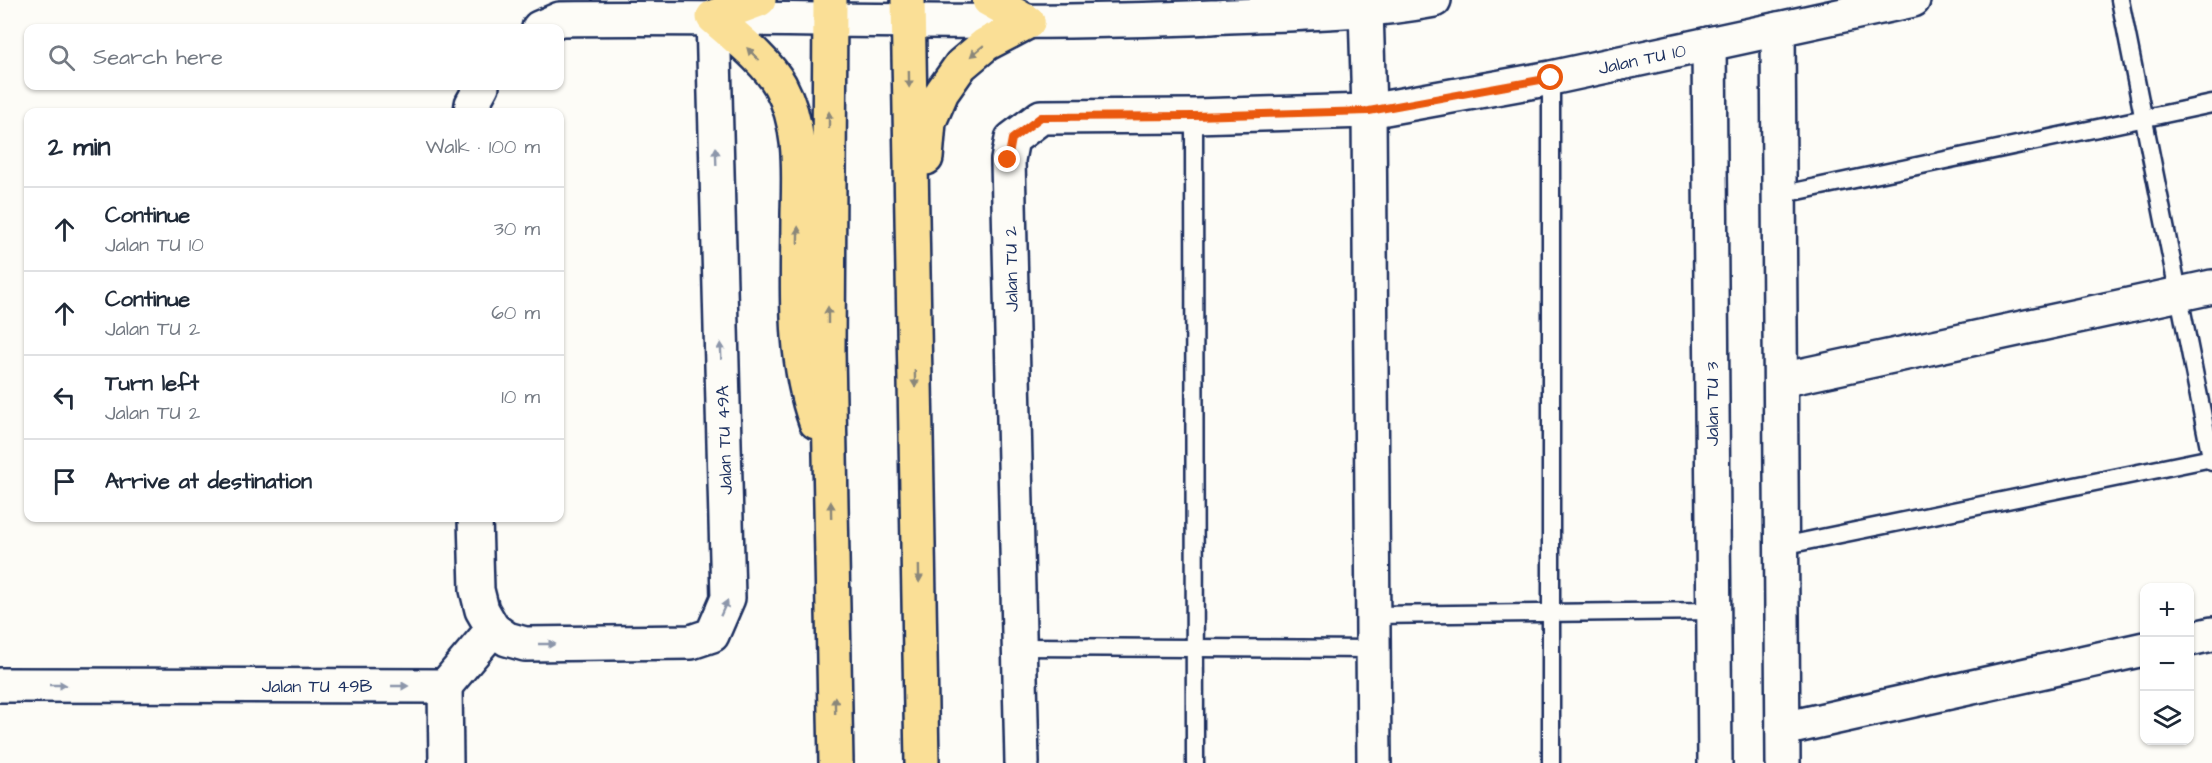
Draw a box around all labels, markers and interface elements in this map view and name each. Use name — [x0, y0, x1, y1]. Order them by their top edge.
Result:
search box — [24, 24, 564, 90]
street label: Jalan TU 10 — [1596, 38, 1688, 81]
icon: search — [45, 41, 78, 74]
text: Search here — [93, 42, 223, 73]
one-way arrow — [970, 44, 985, 57]
one-way arrow — [746, 47, 760, 61]
route start — [1537, 64, 1563, 90]
one-way arrow — [905, 69, 914, 88]
one-way arrow — [824, 110, 834, 129]
text: 2 min — [48, 129, 110, 165]
text: Walk · 100 m — [425, 133, 540, 161]
one-way arrow — [711, 146, 721, 165]
route end — [994, 146, 1020, 172]
text: Continue — [105, 200, 190, 231]
icon: ahead — [48, 213, 81, 246]
text: 30 m — [494, 215, 540, 243]
street label: Jalan TU 2 — [998, 225, 1025, 312]
one-way arrow — [793, 226, 803, 245]
text: Jalan TU 10 — [105, 231, 204, 259]
text: Continue — [105, 284, 190, 315]
icon: ahead — [48, 297, 81, 330]
text: 60 m — [491, 299, 540, 327]
one-way arrow — [823, 305, 833, 324]
text: Jalan TU 2 — [105, 315, 200, 343]
one-way arrow — [717, 341, 726, 360]
street label: Jalan TU 3 — [1700, 362, 1725, 446]
text: Turn left — [105, 368, 199, 399]
one-way arrow — [910, 369, 920, 388]
icon: left — [48, 381, 81, 414]
text: 10 m — [501, 383, 540, 411]
street label: Jalan TU 49A — [710, 384, 739, 495]
text: Jalan TU 2 — [105, 399, 200, 427]
icon: arrive — [48, 465, 81, 498]
text: Arrive at destination — [105, 466, 312, 497]
one-way arrow — [826, 500, 835, 519]
one-way arrow — [914, 564, 923, 583]
map controls — [2140, 583, 2194, 745]
button: + — [2140, 583, 2194, 637]
one-way arrow — [719, 599, 729, 617]
button: − — [2140, 637, 2194, 691]
one-way arrow — [538, 639, 557, 648]
street label: Jalan TU 49B — [262, 674, 373, 699]
one-way arrow — [49, 680, 68, 690]
one-way arrow — [391, 681, 410, 691]
button: layers — [2140, 691, 2194, 745]
one-way arrow — [830, 695, 840, 714]

